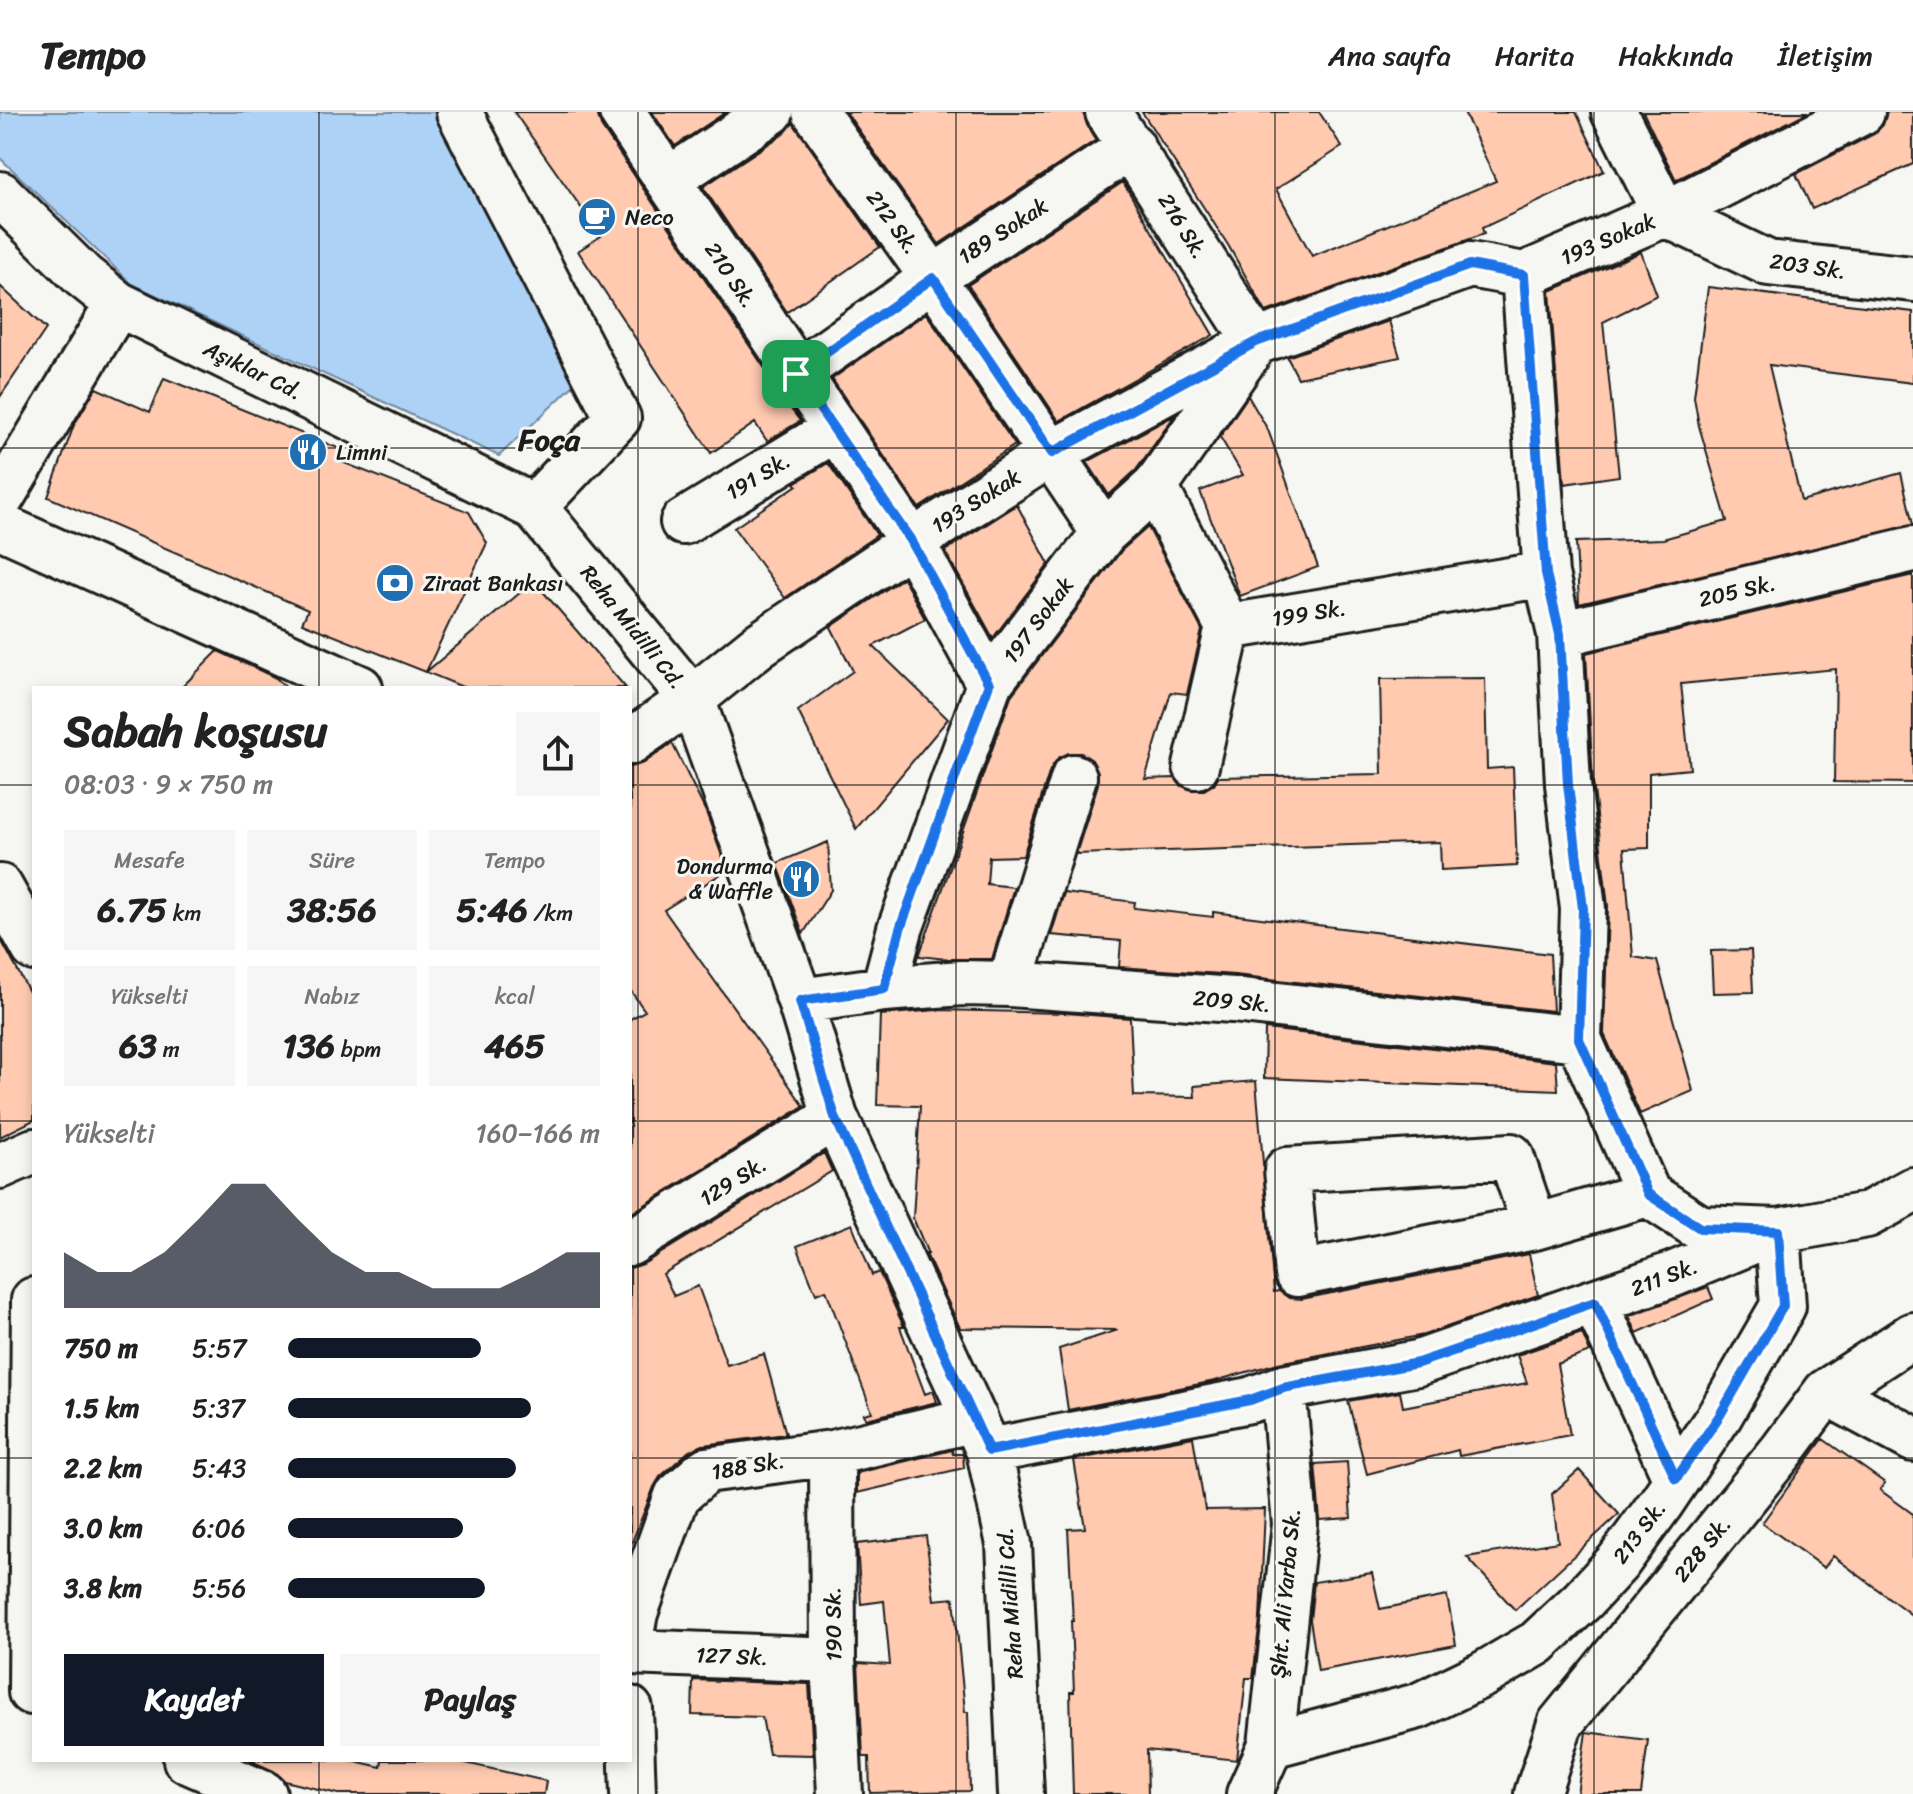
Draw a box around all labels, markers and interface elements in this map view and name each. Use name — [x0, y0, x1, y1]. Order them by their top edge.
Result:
text: Tempo — [40, 22, 146, 89]
text: Ana sayfa — [1328, 31, 1451, 80]
text: Harita — [1495, 31, 1574, 80]
text: Hakkında — [1618, 31, 1733, 80]
text: İletişim — [1777, 31, 1873, 80]
street label: 212 Sk. — [856, 181, 930, 263]
street label: 216 Sk. — [1147, 185, 1219, 267]
street label: 189 Sokak — [950, 187, 1056, 275]
cafe icon: Neco — [576, 196, 618, 238]
place label: Neco — [625, 198, 674, 237]
street label: 193 Sokak — [1554, 201, 1662, 277]
street label: 210 Sk. — [694, 233, 768, 317]
street label: 203 Sk. — [1767, 241, 1849, 291]
street label: Aşıklar Cd. — [196, 329, 309, 411]
pin — [762, 340, 830, 408]
icon: arrive — [774, 352, 818, 396]
district label: Foça — [517, 413, 581, 467]
restaurant icon: Limni — [287, 431, 329, 473]
place label: Limni — [336, 433, 388, 472]
street label: 191 Sk. — [718, 441, 798, 511]
street label: 193 Sokak — [923, 458, 1029, 544]
street label: Reha Midilli Cd. — [570, 556, 696, 698]
bank icon: Ziraat Bankası — [374, 562, 416, 604]
street label: 205 Sk. — [1695, 563, 1779, 619]
place label: Ziraat Bankası — [423, 564, 563, 603]
street label: 197 Sokak — [992, 568, 1084, 672]
street label: 199 Sk. — [1269, 588, 1349, 638]
text: Sabah koşusu — [64, 692, 327, 770]
button: share — [516, 712, 600, 796]
text: 08:03 · 9 × 750 m — [64, 761, 273, 807]
text: Mesafe — [114, 841, 185, 880]
text: Süre — [309, 841, 355, 880]
text: Tempo — [484, 841, 545, 880]
place label: Dondurma & Waffle — [676, 847, 773, 911]
restaurant icon: Dondurma & Waffle — [780, 858, 822, 900]
text: 6.75 — [97, 880, 167, 940]
text: 38:56 — [287, 880, 377, 940]
text: 5:46 — [456, 880, 528, 940]
text: km — [167, 894, 201, 933]
text: /km — [528, 894, 573, 933]
text: Yükselti — [111, 977, 188, 1016]
text: Nabız — [305, 977, 359, 1016]
text: kcal — [495, 977, 535, 1016]
street label: 209 Sk. — [1191, 978, 1273, 1024]
text: 63 — [119, 1016, 157, 1076]
text: 136 — [283, 1016, 335, 1076]
text: 465 — [484, 1016, 545, 1076]
text: m — [157, 1030, 180, 1069]
text: bpm — [335, 1030, 381, 1069]
text: Yükselti — [64, 1110, 155, 1156]
text: 160–166 m — [475, 1110, 600, 1156]
street label: 129 Sk. — [691, 1145, 775, 1217]
street label: 211 Sk. — [1625, 1246, 1703, 1308]
text: 750 m — [64, 1325, 138, 1371]
text: 5:57 — [192, 1325, 246, 1371]
text: 1.5 km — [64, 1385, 139, 1431]
text: 5:37 — [192, 1385, 245, 1431]
street label: 188 Sk. — [708, 1440, 788, 1492]
text: 2.2 km — [64, 1445, 142, 1491]
text: 5:43 — [192, 1445, 246, 1491]
street label: 213 Sk. — [1602, 1491, 1676, 1573]
text: 3.0 km — [64, 1505, 143, 1551]
text: 6:06 — [192, 1505, 246, 1551]
street label: Şht. Ali Yarba Sk. — [1258, 1506, 1312, 1680]
street label: 228 Sk. — [1663, 1507, 1741, 1591]
street label: Reha Midilli Cd. — [985, 1526, 1035, 1680]
text: 3.8 km — [64, 1565, 142, 1611]
text: 5:56 — [192, 1565, 246, 1611]
street label: 190 Sk. — [813, 1586, 853, 1662]
street label: 127 Sk. — [695, 1635, 769, 1677]
button: Kaydet — [64, 1654, 324, 1746]
button: Paylaş — [340, 1654, 600, 1746]

